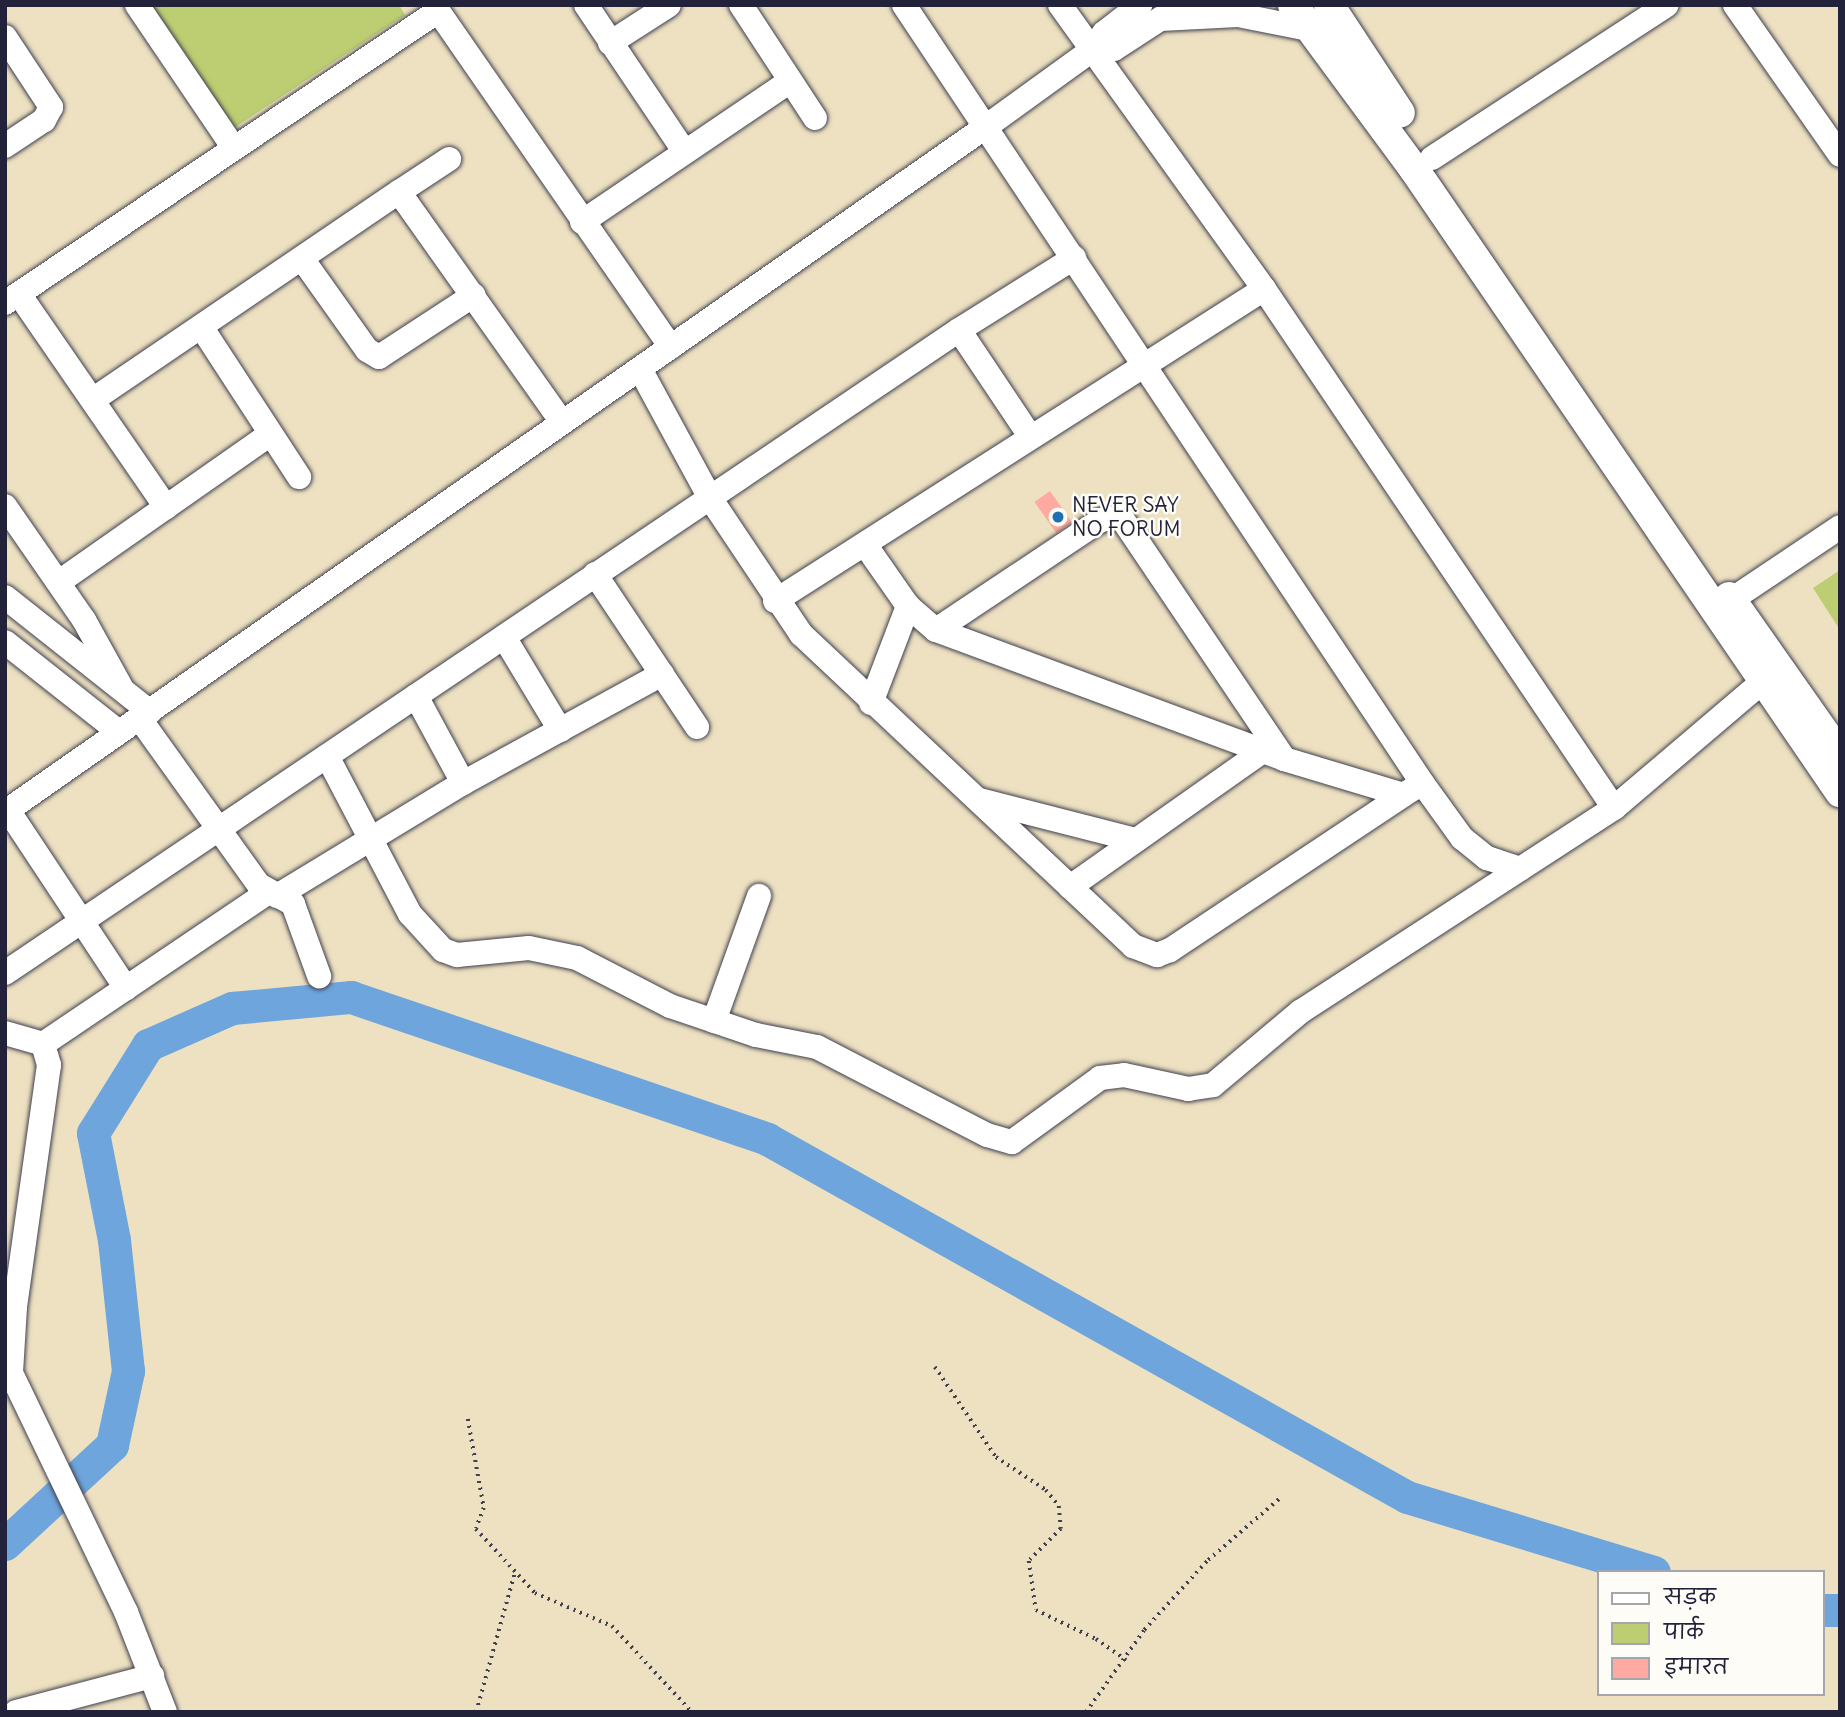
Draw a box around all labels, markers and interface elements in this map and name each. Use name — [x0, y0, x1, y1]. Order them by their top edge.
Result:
place label: NEVER SAY NO FORUM — [1072, 492, 1181, 542]
marker: NEVER SAY NO FORUM — [1050, 509, 1066, 525]
legend — [1596, 1570, 1824, 1696]
text: सड़क — [1664, 1583, 1716, 1610]
text: पार्क — [1664, 1618, 1704, 1645]
text: इमारत — [1664, 1653, 1728, 1680]

